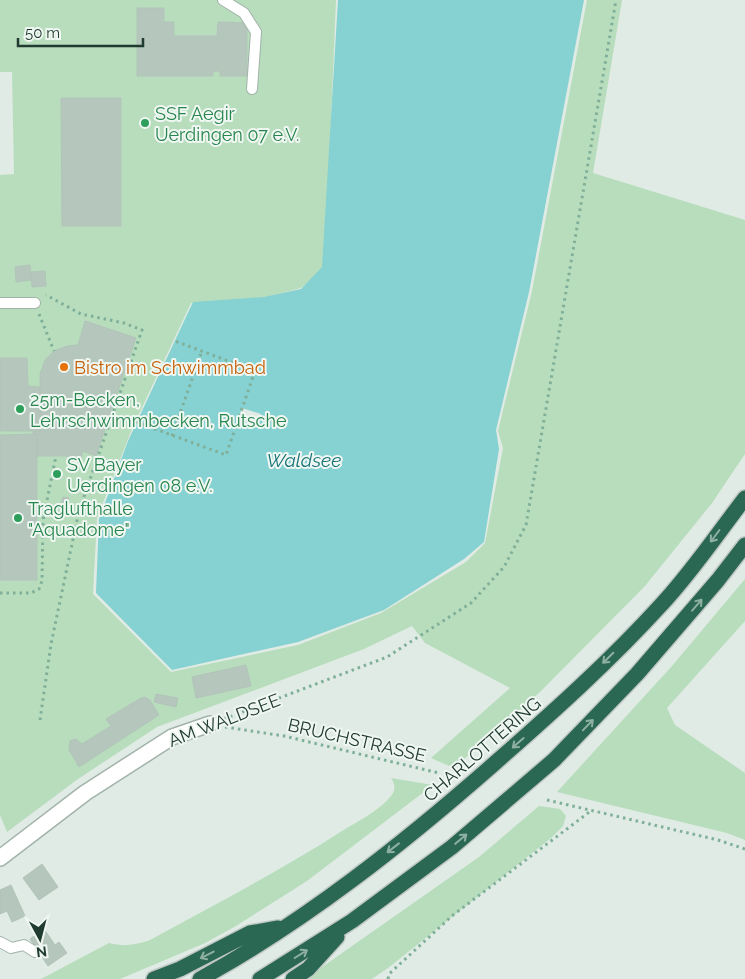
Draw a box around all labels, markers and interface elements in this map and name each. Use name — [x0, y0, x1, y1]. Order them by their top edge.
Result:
scale bar — [18, 15, 142, 47]
text: 50 m — [25, 24, 60, 42]
place label: SSF Aegir Uerdingen 07 e.V. — [155, 103, 300, 145]
marker: SSF Aegir Uerdingen 07 e.V. — [139, 117, 151, 129]
place label: Bistro im Schwimmbad — [74, 357, 266, 378]
marker: Bistro im Schwimmbad — [58, 361, 70, 373]
place label: 25m-Becken, Lehrschwimmbecken, Rutsche — [30, 389, 287, 431]
marker: 25m-Becken, Lehrschwimmbecken, Rutsche — [14, 403, 26, 415]
water label: Waldsee — [267, 449, 341, 471]
place label: SV Bayer Uerdingen 08 e.V. — [67, 454, 213, 496]
marker: SV Bayer Uerdingen 08 e.V. — [51, 468, 63, 480]
place label: Traglufthalle "Aquadome" — [28, 498, 133, 540]
marker: Traglufthalle "Aquadome" — [12, 512, 24, 524]
one-way arrow — [710, 529, 721, 542]
one-way arrow — [691, 599, 702, 612]
one-way arrow — [602, 652, 614, 664]
street label: AM WALDSEE — [165, 689, 283, 751]
street label: CHARLOTTERING — [419, 692, 545, 806]
street label: BRUCHSTRASSE — [286, 714, 428, 766]
one-way arrow — [581, 719, 594, 731]
one-way arrow — [511, 737, 524, 749]
one-way arrow — [454, 833, 467, 845]
one-way arrow — [387, 842, 400, 853]
north arrow — [15, 914, 65, 964]
text: N — [35, 943, 48, 960]
one-way arrow — [294, 948, 308, 958]
one-way arrow — [200, 951, 215, 960]

